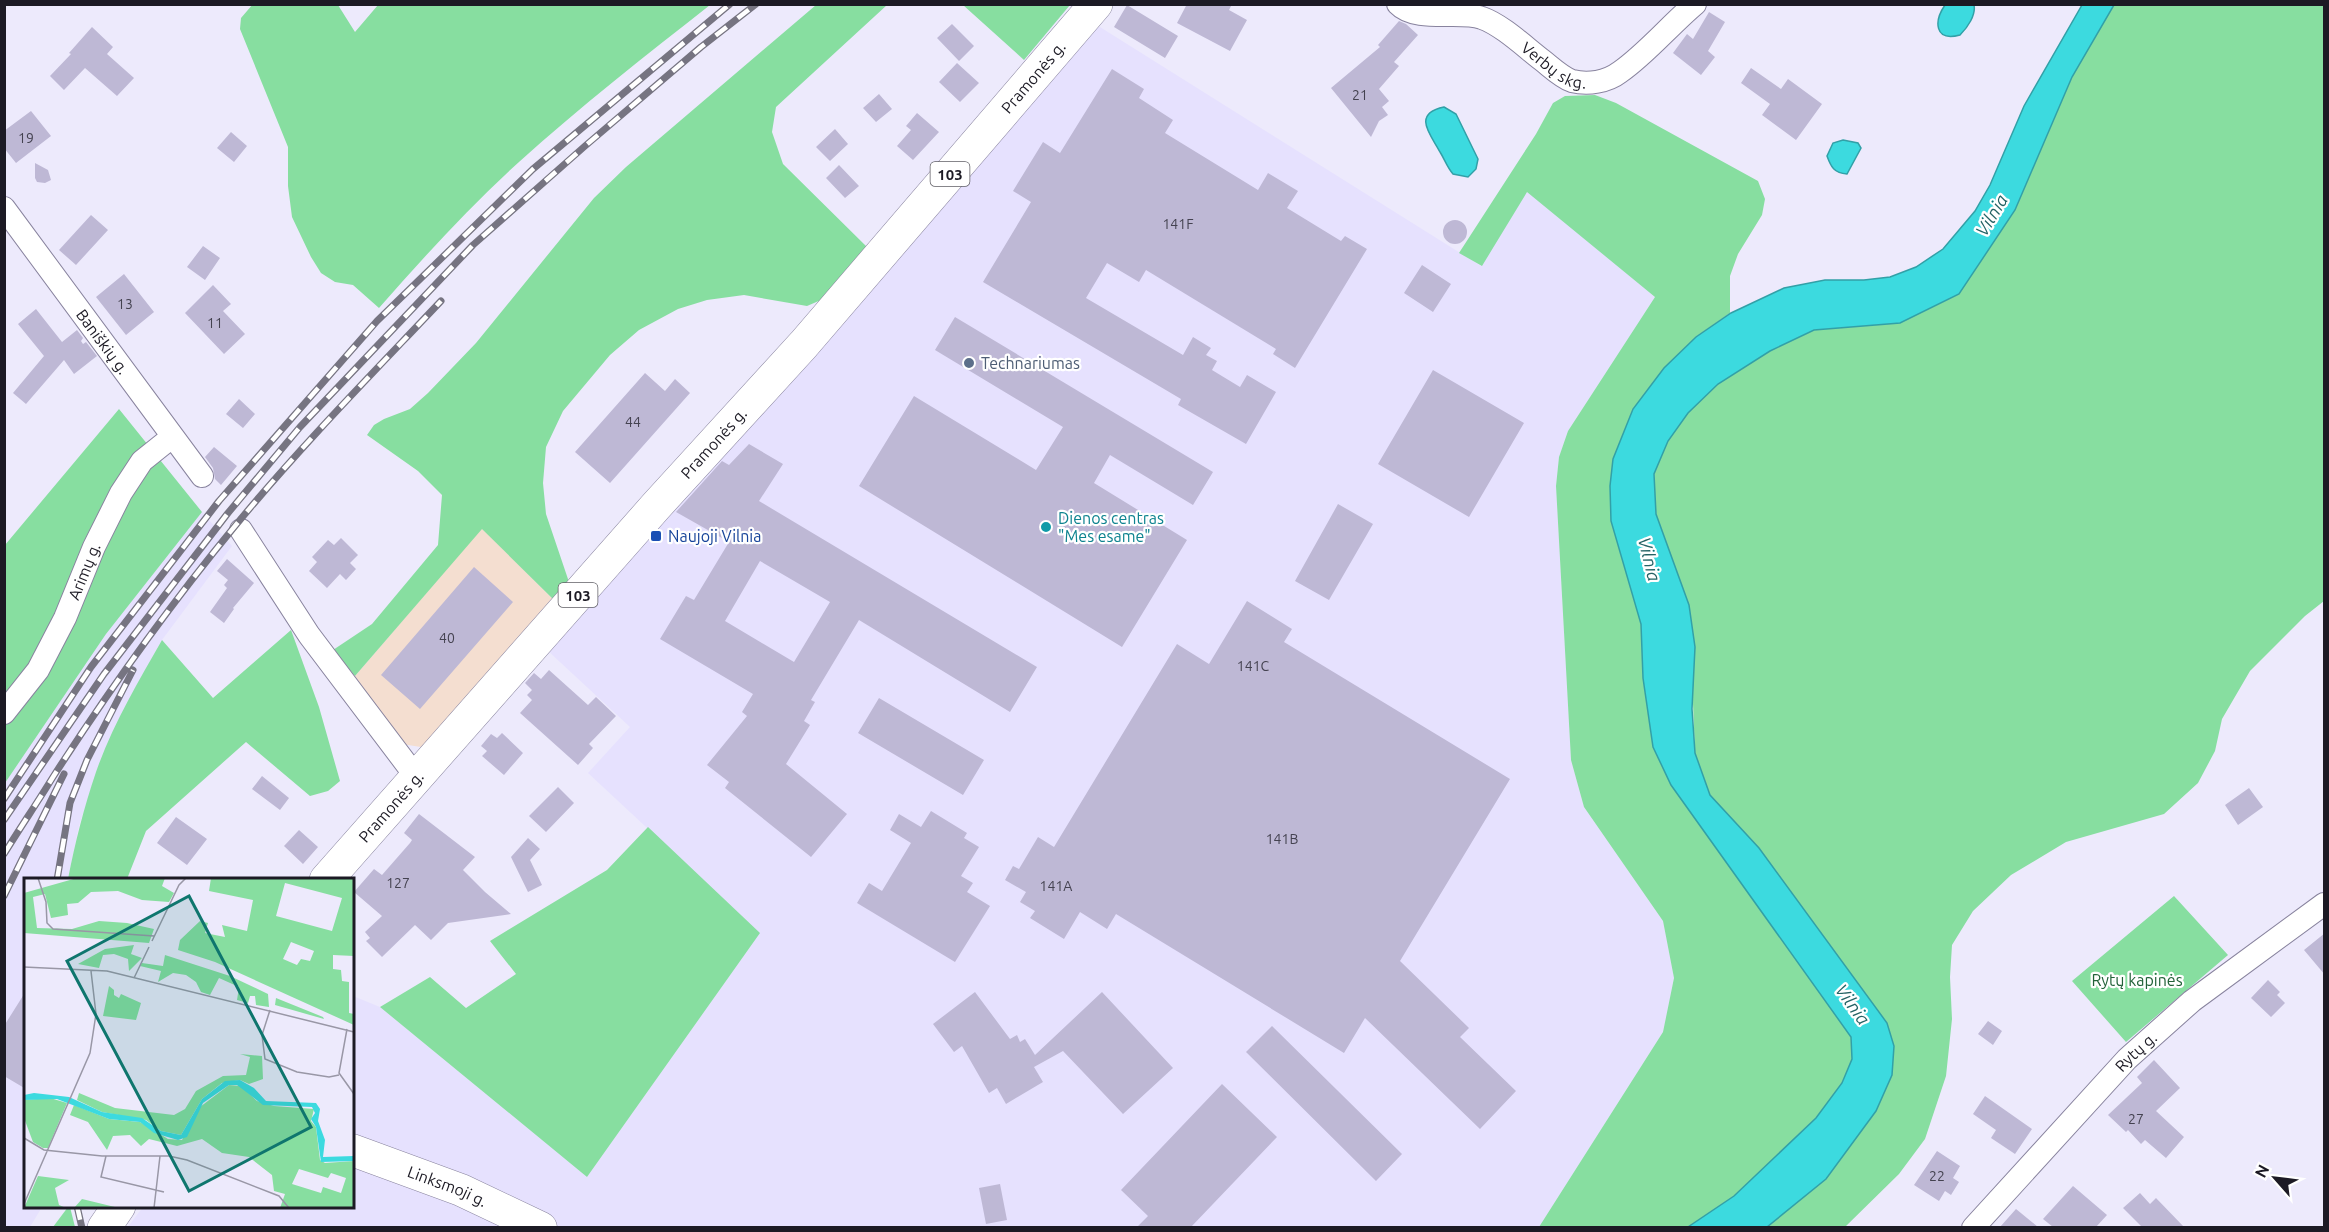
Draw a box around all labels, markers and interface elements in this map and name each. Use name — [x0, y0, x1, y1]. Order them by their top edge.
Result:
street label: Pramonės g. — [997, 38, 1069, 117]
street label: Verbų skg. — [1518, 38, 1586, 92]
house number: 21 — [1352, 87, 1368, 103]
house number: 19 — [18, 130, 34, 146]
road number: 103 — [930, 162, 970, 186]
water label: Vilnia — [1971, 190, 2011, 239]
house number: 141F — [1162, 216, 1194, 232]
house number: 13 — [117, 296, 133, 312]
street label: Baniškių g. — [73, 305, 133, 378]
house number: 11 — [207, 315, 223, 331]
place label: Technariumas — [981, 354, 1080, 372]
marker: Technariumas — [962, 356, 976, 370]
street label: Pramonės g. — [677, 404, 750, 482]
house number: 44 — [625, 414, 641, 430]
place label: Dienos centras "Mes esame" — [1058, 509, 1164, 545]
marker: Dienos centras "Mes esame" — [1039, 520, 1053, 534]
place label: Naujoji Vilnia — [668, 527, 761, 545]
marker: Naujoji Vilnia — [649, 529, 663, 543]
water label: Vilnia — [1635, 535, 1665, 583]
street label: Arimų g. — [64, 539, 104, 602]
road number: 103 — [558, 583, 598, 607]
house number: 40 — [439, 630, 455, 646]
house number: 141C — [1237, 658, 1270, 674]
street label: Pramonės g. — [355, 767, 427, 846]
house number: 141B — [1266, 831, 1298, 847]
house number: 127 — [386, 875, 410, 891]
inset map — [24, 878, 354, 1208]
house number: 141A — [1040, 878, 1072, 894]
park label: Rytų kapinės — [2091, 971, 2183, 989]
water label: Vilnia — [1832, 980, 1874, 1028]
street label: Rytų g. — [2111, 1028, 2160, 1075]
house number: 27 — [2128, 1111, 2144, 1127]
north arrow — [2245, 1148, 2305, 1208]
text: N — [2251, 1161, 2273, 1180]
street label: Linksmoji g. — [405, 1162, 490, 1210]
house number: 22 — [1929, 1168, 1945, 1184]

